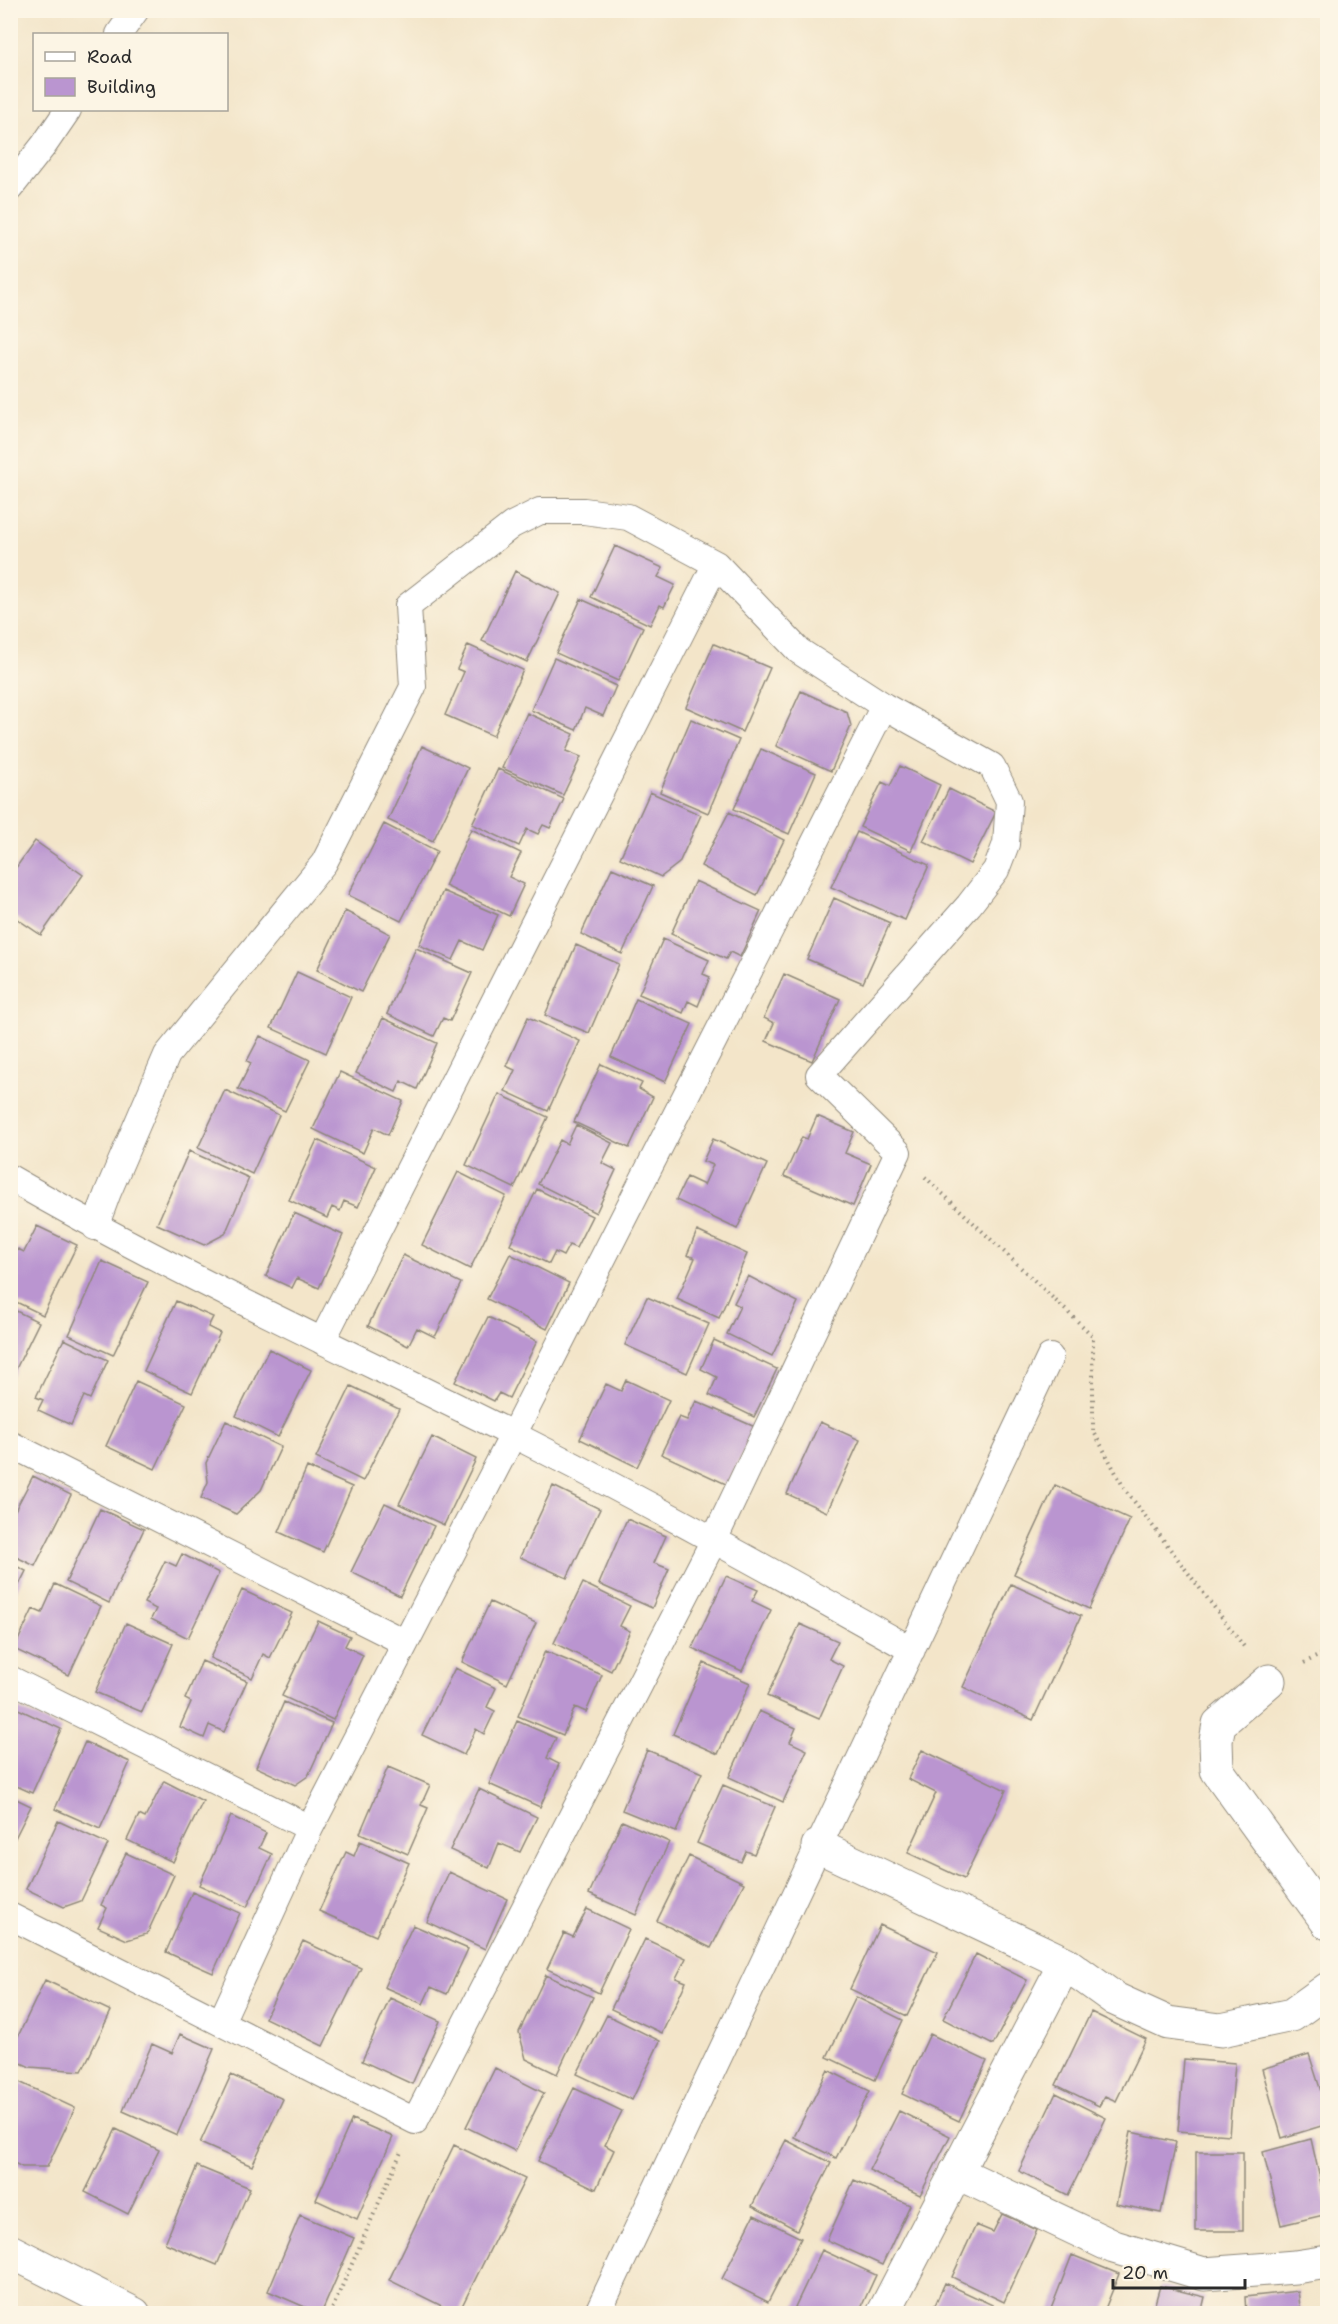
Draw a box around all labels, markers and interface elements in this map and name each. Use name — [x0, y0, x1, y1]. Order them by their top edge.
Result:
legend — [33, 33, 228, 111]
text: Road — [87, 45, 132, 69]
text: Building — [87, 75, 156, 99]
scale bar — [1113, 2252, 1245, 2290]
text: 20 m — [1122, 2261, 1168, 2285]

